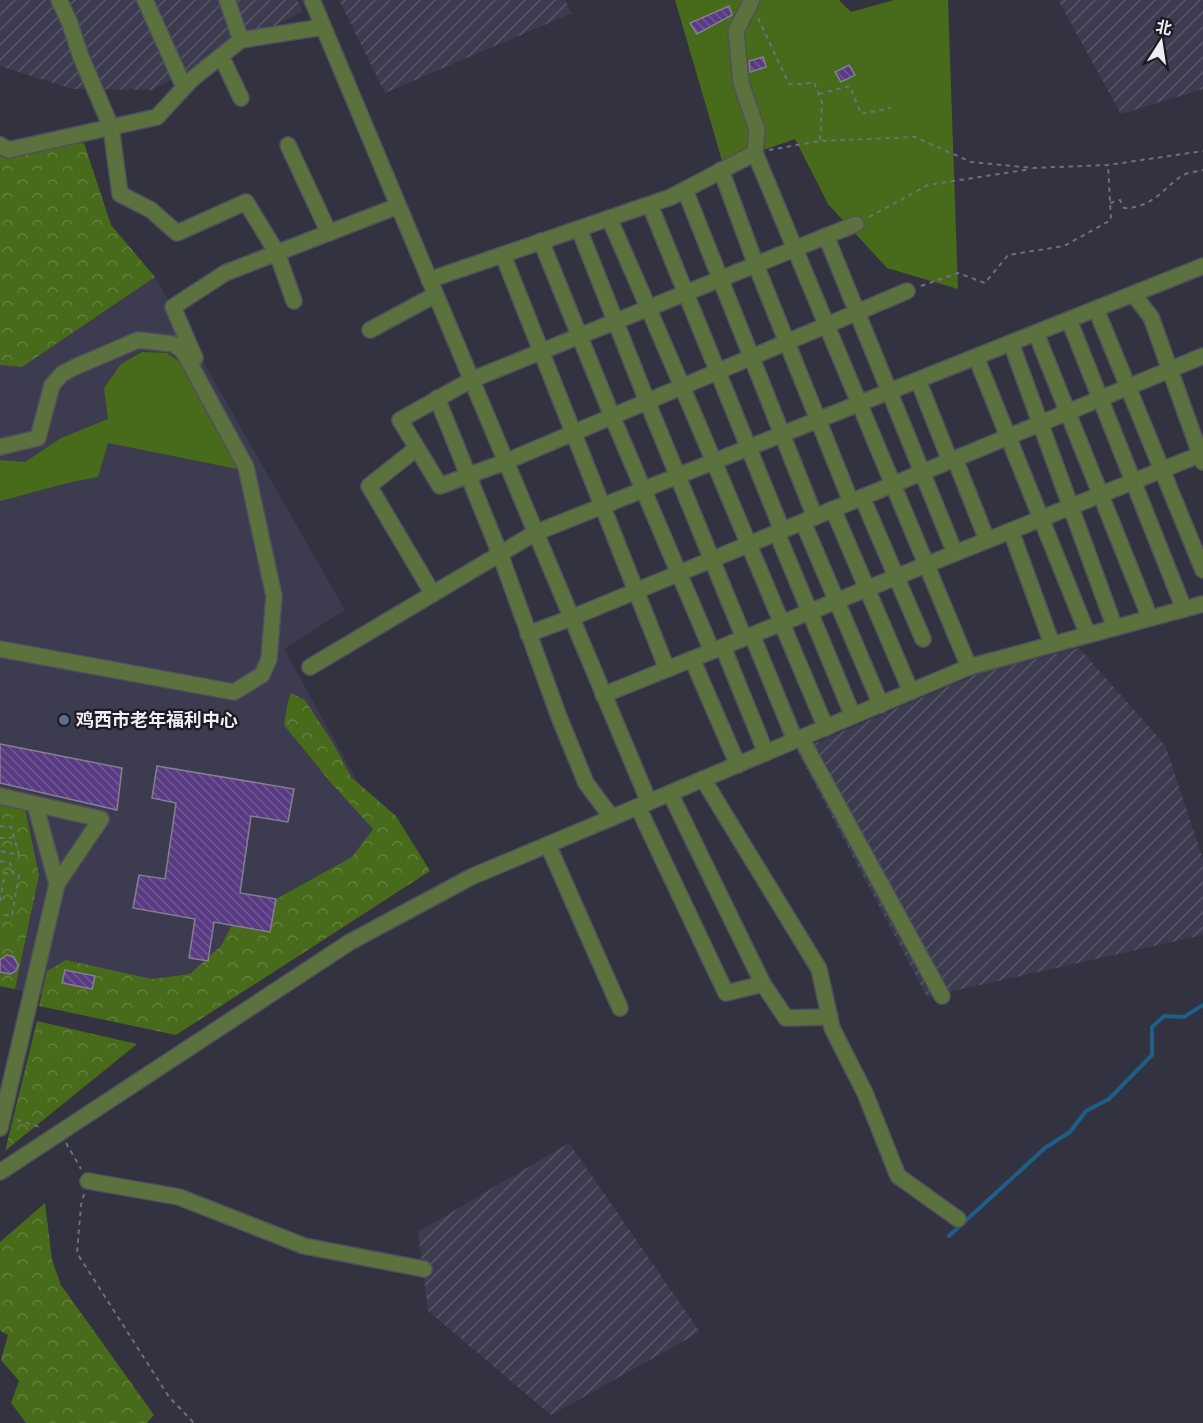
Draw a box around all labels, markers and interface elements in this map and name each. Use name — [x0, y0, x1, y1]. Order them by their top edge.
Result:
north arrow — [1131, 12, 1191, 72]
text: 北 — [1154, 17, 1174, 39]
place label: 鸡西市老年福利中心 — [76, 709, 238, 730]
marker: 鸡西市老年福利中心 — [57, 713, 71, 727]

